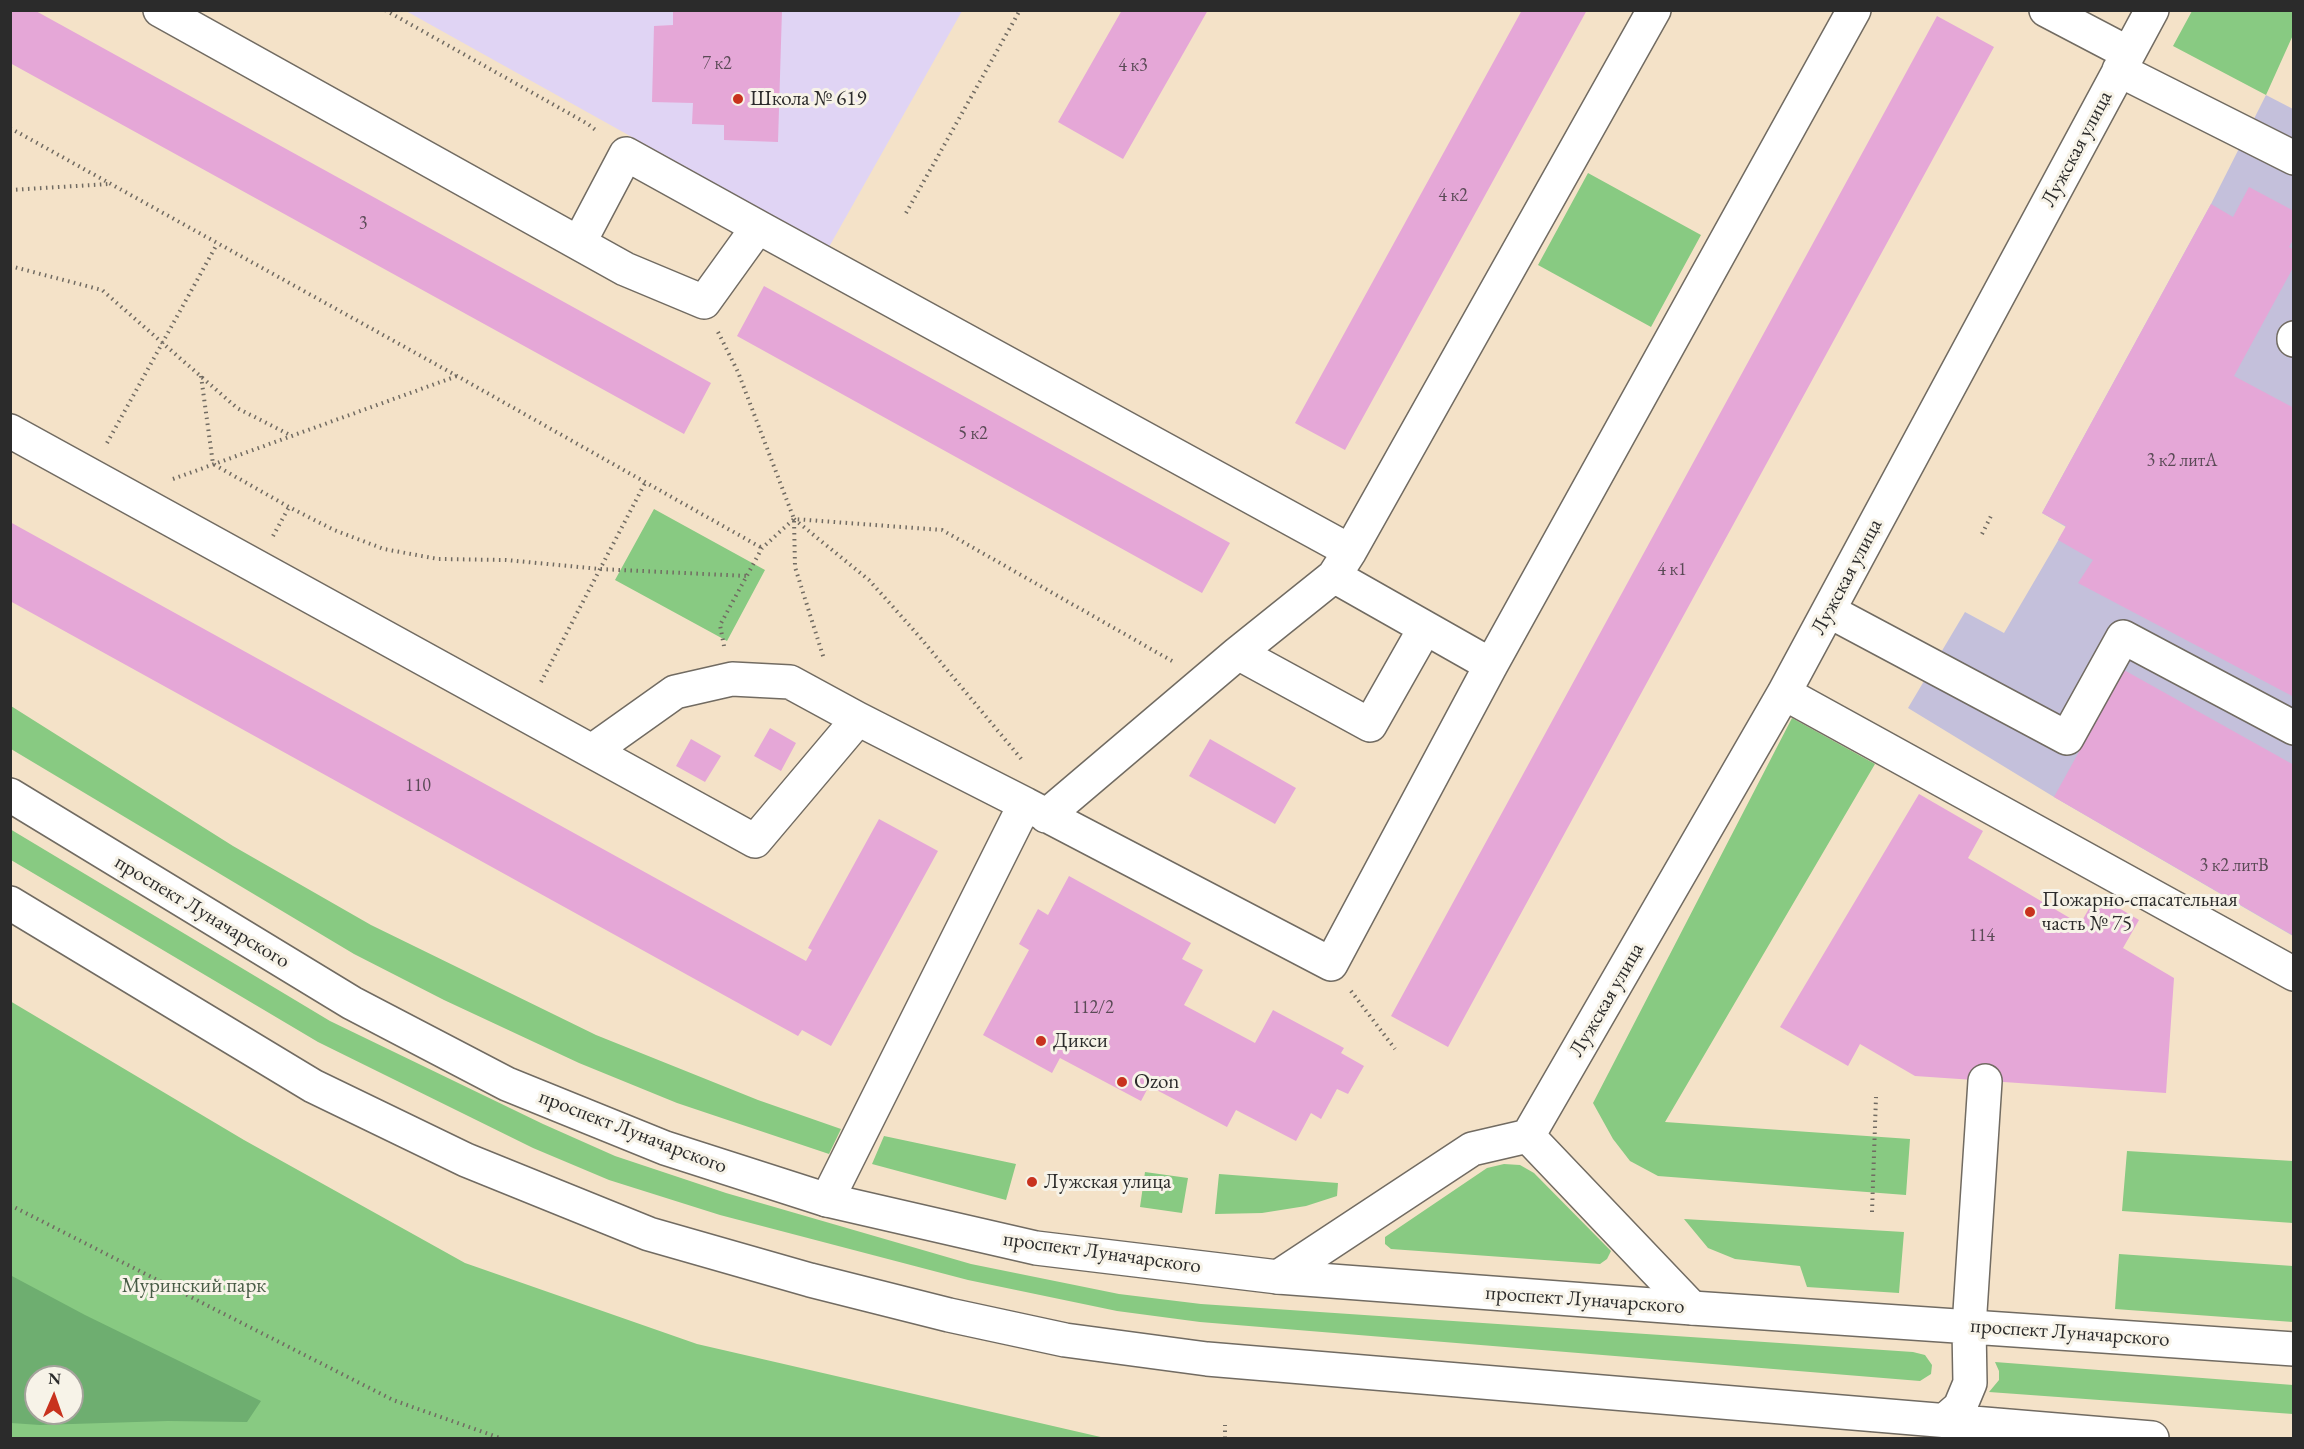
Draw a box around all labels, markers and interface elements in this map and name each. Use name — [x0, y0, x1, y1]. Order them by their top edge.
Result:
house number: 7 к2 — [702, 53, 732, 75]
house number: 4 к3 — [1118, 55, 1148, 77]
place label: Школа № 619 — [750, 86, 867, 112]
street label: Лужская улица — [2036, 87, 2118, 211]
marker: Школа № 619 — [731, 92, 745, 106]
house number: 4 к2 — [1438, 185, 1468, 207]
house number: 3 — [359, 213, 367, 235]
house number: 5 к2 — [958, 423, 988, 445]
house number: 3 к2 литА — [2146, 450, 2218, 472]
street label: Лужская улица — [1806, 515, 1888, 639]
house number: 4 к1 — [1657, 559, 1687, 581]
house number: 110 — [405, 775, 431, 797]
street label: проспект Луначарского — [110, 850, 294, 974]
house number: 3 к2 литВ — [2199, 855, 2269, 877]
place label: Пожарно-спасательная часть № 75 — [2042, 887, 2238, 937]
marker: Пожарно-спасательная часть № 75 — [2023, 905, 2037, 919]
house number: 114 — [1969, 925, 1995, 947]
street label: Лужская улица — [1564, 939, 1650, 1061]
house number: 112/2 — [1072, 997, 1114, 1019]
place label: Дикси — [1053, 1028, 1108, 1054]
marker: Дикси — [1034, 1034, 1048, 1048]
place label: Ozon — [1134, 1069, 1179, 1095]
marker: Ozon — [1115, 1075, 1129, 1089]
street label: проспект Луначарского — [535, 1084, 731, 1180]
place label: Лужская улица — [1044, 1169, 1171, 1195]
marker: Лужская улица — [1025, 1175, 1039, 1189]
street label: проспект Луначарского — [1001, 1227, 1203, 1279]
park label: Муринский парк — [122, 1273, 266, 1299]
street label: проспект Луначарского — [1485, 1280, 1685, 1320]
street label: проспект Луначарского — [1970, 1313, 2170, 1353]
north arrow — [24, 1365, 84, 1425]
text: N — [48, 1368, 61, 1389]

